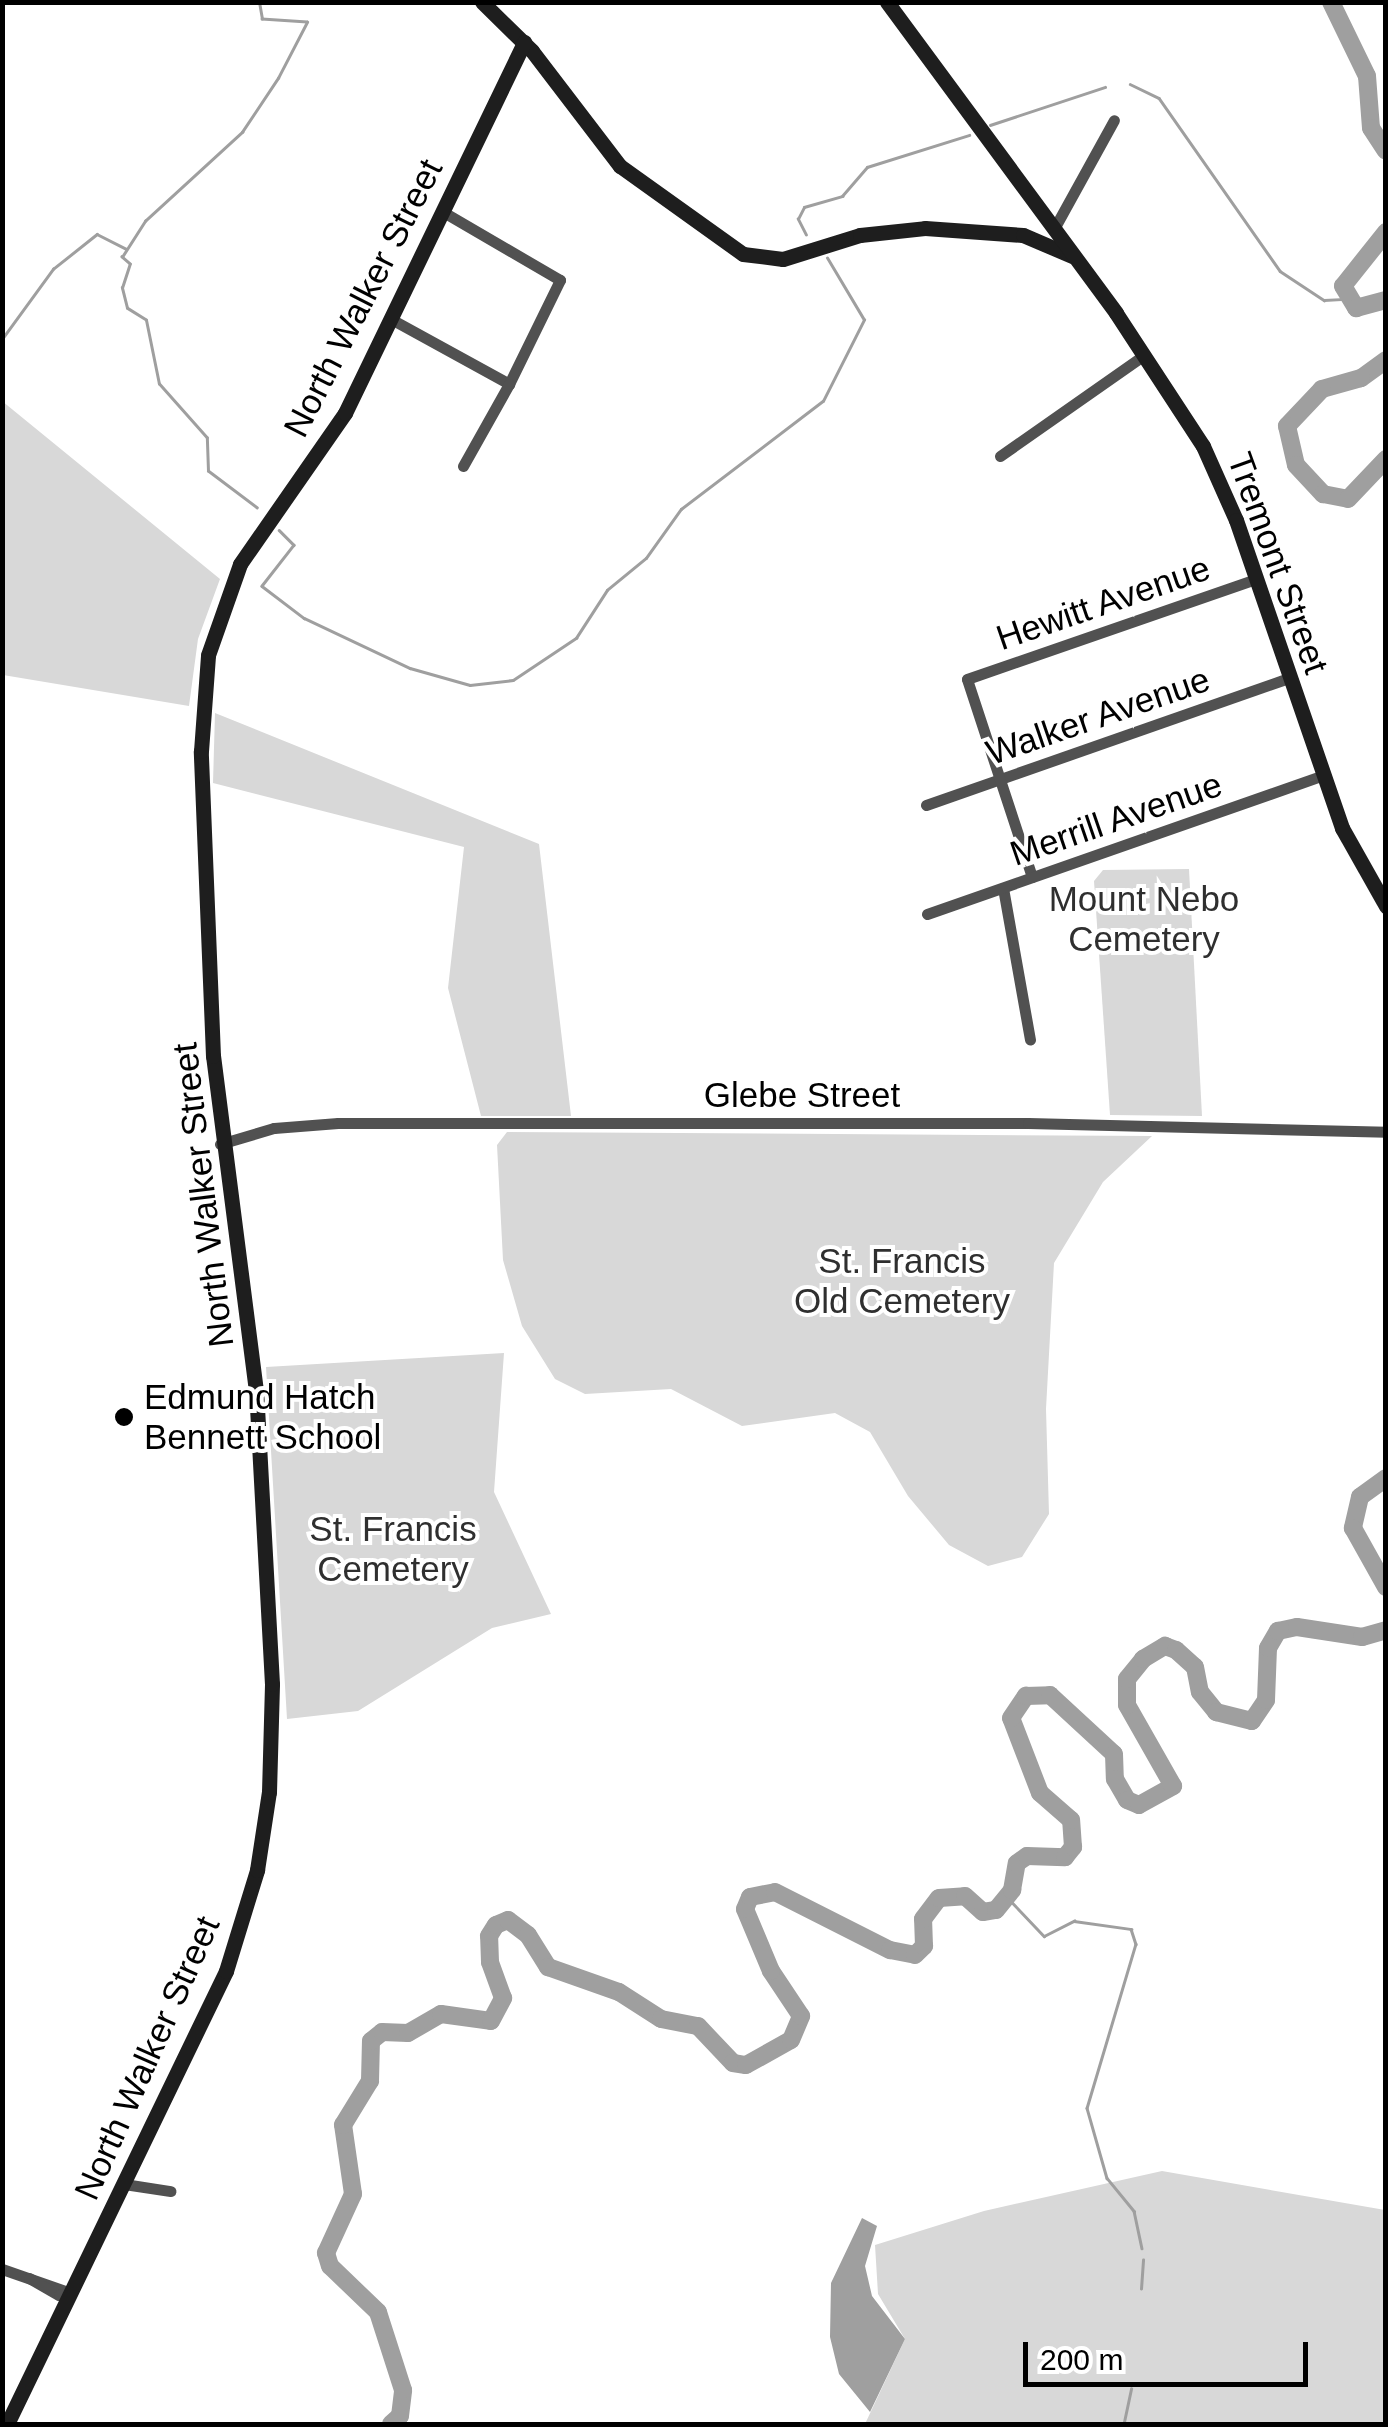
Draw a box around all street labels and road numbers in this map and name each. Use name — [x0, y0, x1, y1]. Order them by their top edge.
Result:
street label: North Walker Street — [275, 152, 451, 444]
street label: Tremont Street — [1219, 447, 1337, 679]
street label: Hewitt Avenue — [990, 547, 1216, 659]
street label: Walker Avenue — [980, 658, 1216, 774]
street label: Merrill Avenue — [1004, 763, 1228, 875]
street label: North Walker Street — [164, 1041, 242, 1349]
street label: Glebe Street — [704, 1074, 900, 1116]
street label: North Walker Street — [66, 1910, 228, 2206]

